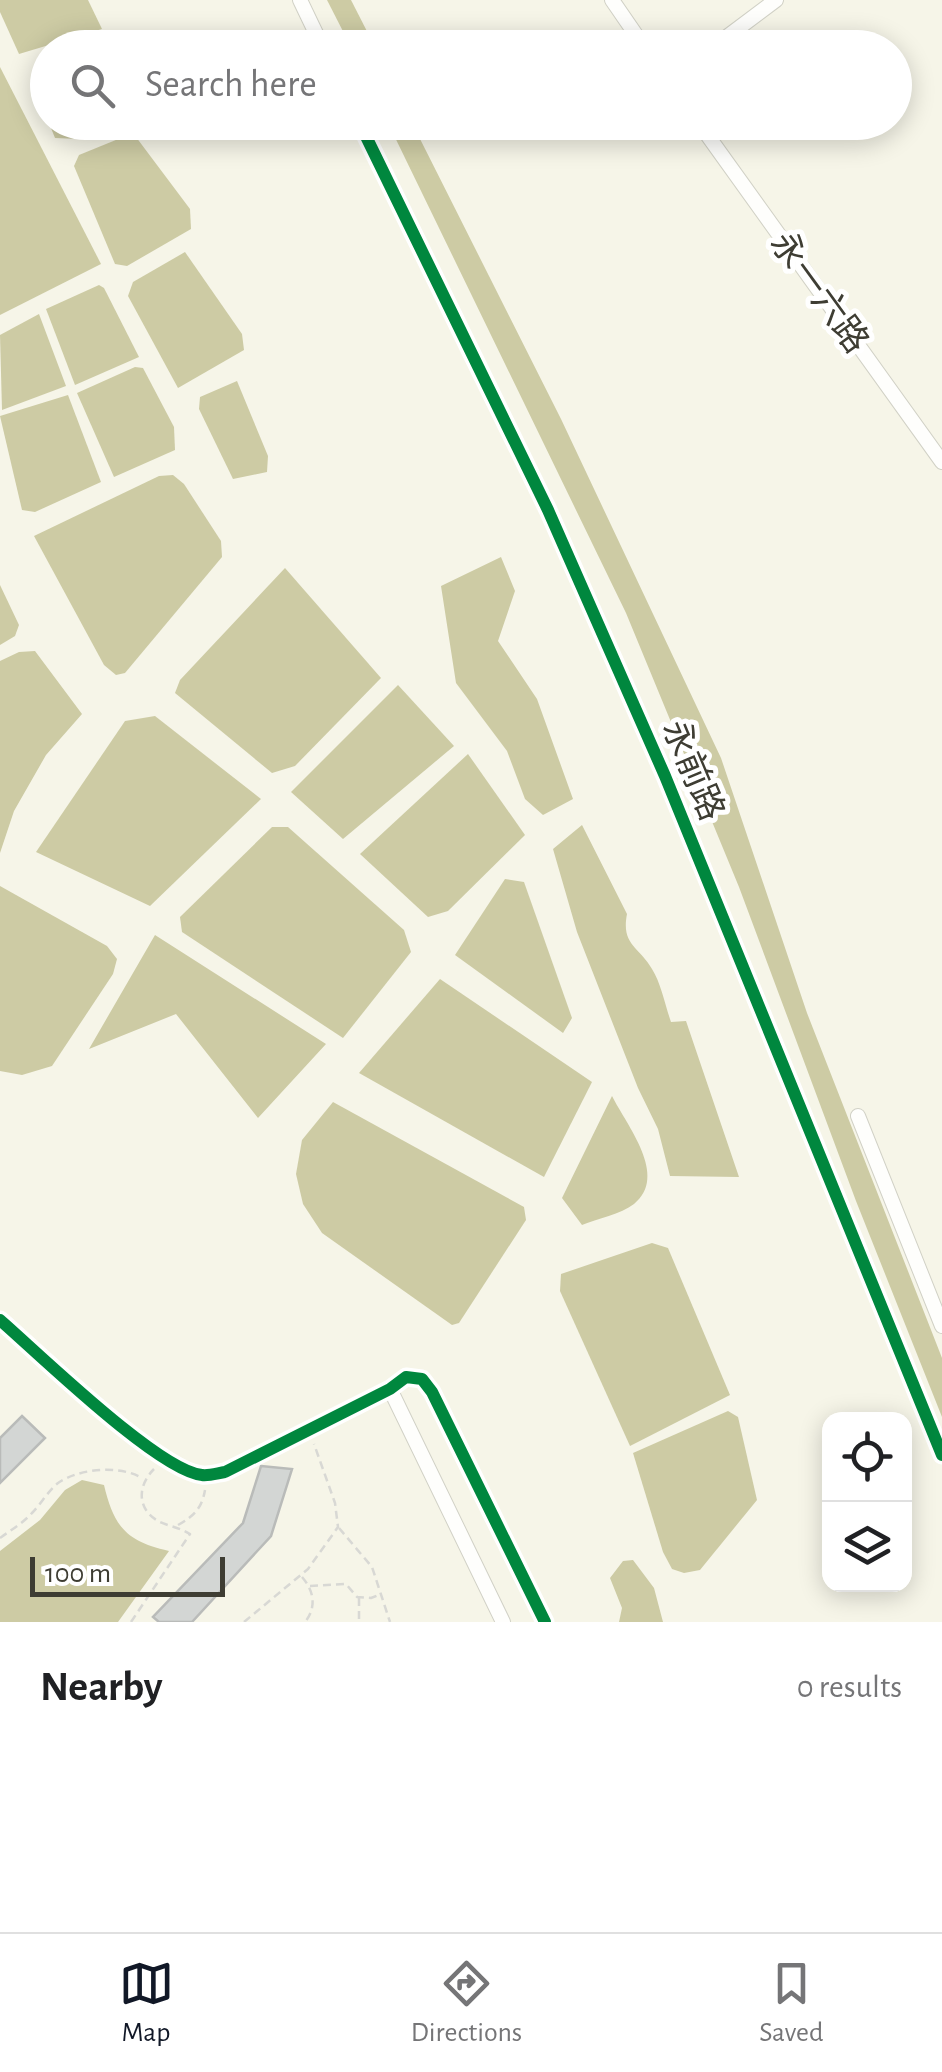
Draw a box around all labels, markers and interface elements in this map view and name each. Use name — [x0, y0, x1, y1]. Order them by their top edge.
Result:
search box — [30, 30, 912, 140]
icon: search — [65, 58, 120, 113]
text: Search here — [145, 66, 317, 104]
street label: 永一六路 — [763, 225, 876, 360]
street label: 永前路 — [656, 715, 731, 826]
map controls — [822, 1412, 912, 1592]
button: locate — [822, 1412, 912, 1502]
button: layers — [822, 1502, 912, 1592]
scale bar — [30, 1552, 225, 1596]
text: 100 m — [45, 1560, 111, 1588]
text: Nearby — [40, 1666, 163, 1708]
text: 0 results — [797, 1671, 902, 1703]
tab: Map — [119, 1956, 174, 2050]
tab: Directions — [411, 1956, 522, 2050]
tab: Saved — [759, 1956, 823, 2050]

